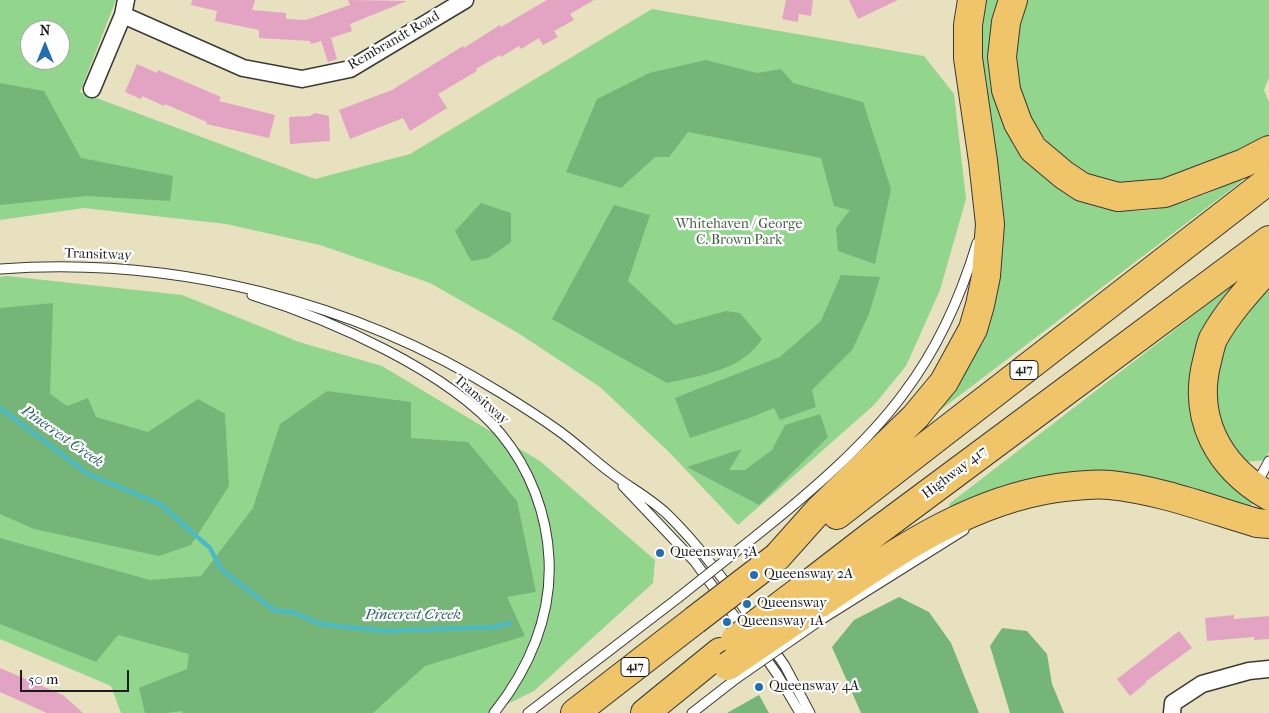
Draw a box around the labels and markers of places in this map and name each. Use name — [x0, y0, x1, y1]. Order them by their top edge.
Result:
place label: Queensway 3A — [670, 545, 758, 561]
marker: Queensway 3A — [654, 547, 666, 559]
place label: Queensway 2A — [764, 567, 853, 583]
marker: Queensway 2A — [748, 569, 760, 581]
place label: Queensway — [757, 596, 827, 612]
marker: Queensway — [741, 598, 753, 610]
place label: Queensway 1A — [737, 614, 824, 630]
marker: Queensway 1A — [721, 616, 733, 628]
place label: Queensway 4A — [769, 679, 859, 695]
marker: Queensway 4A — [753, 681, 765, 693]

